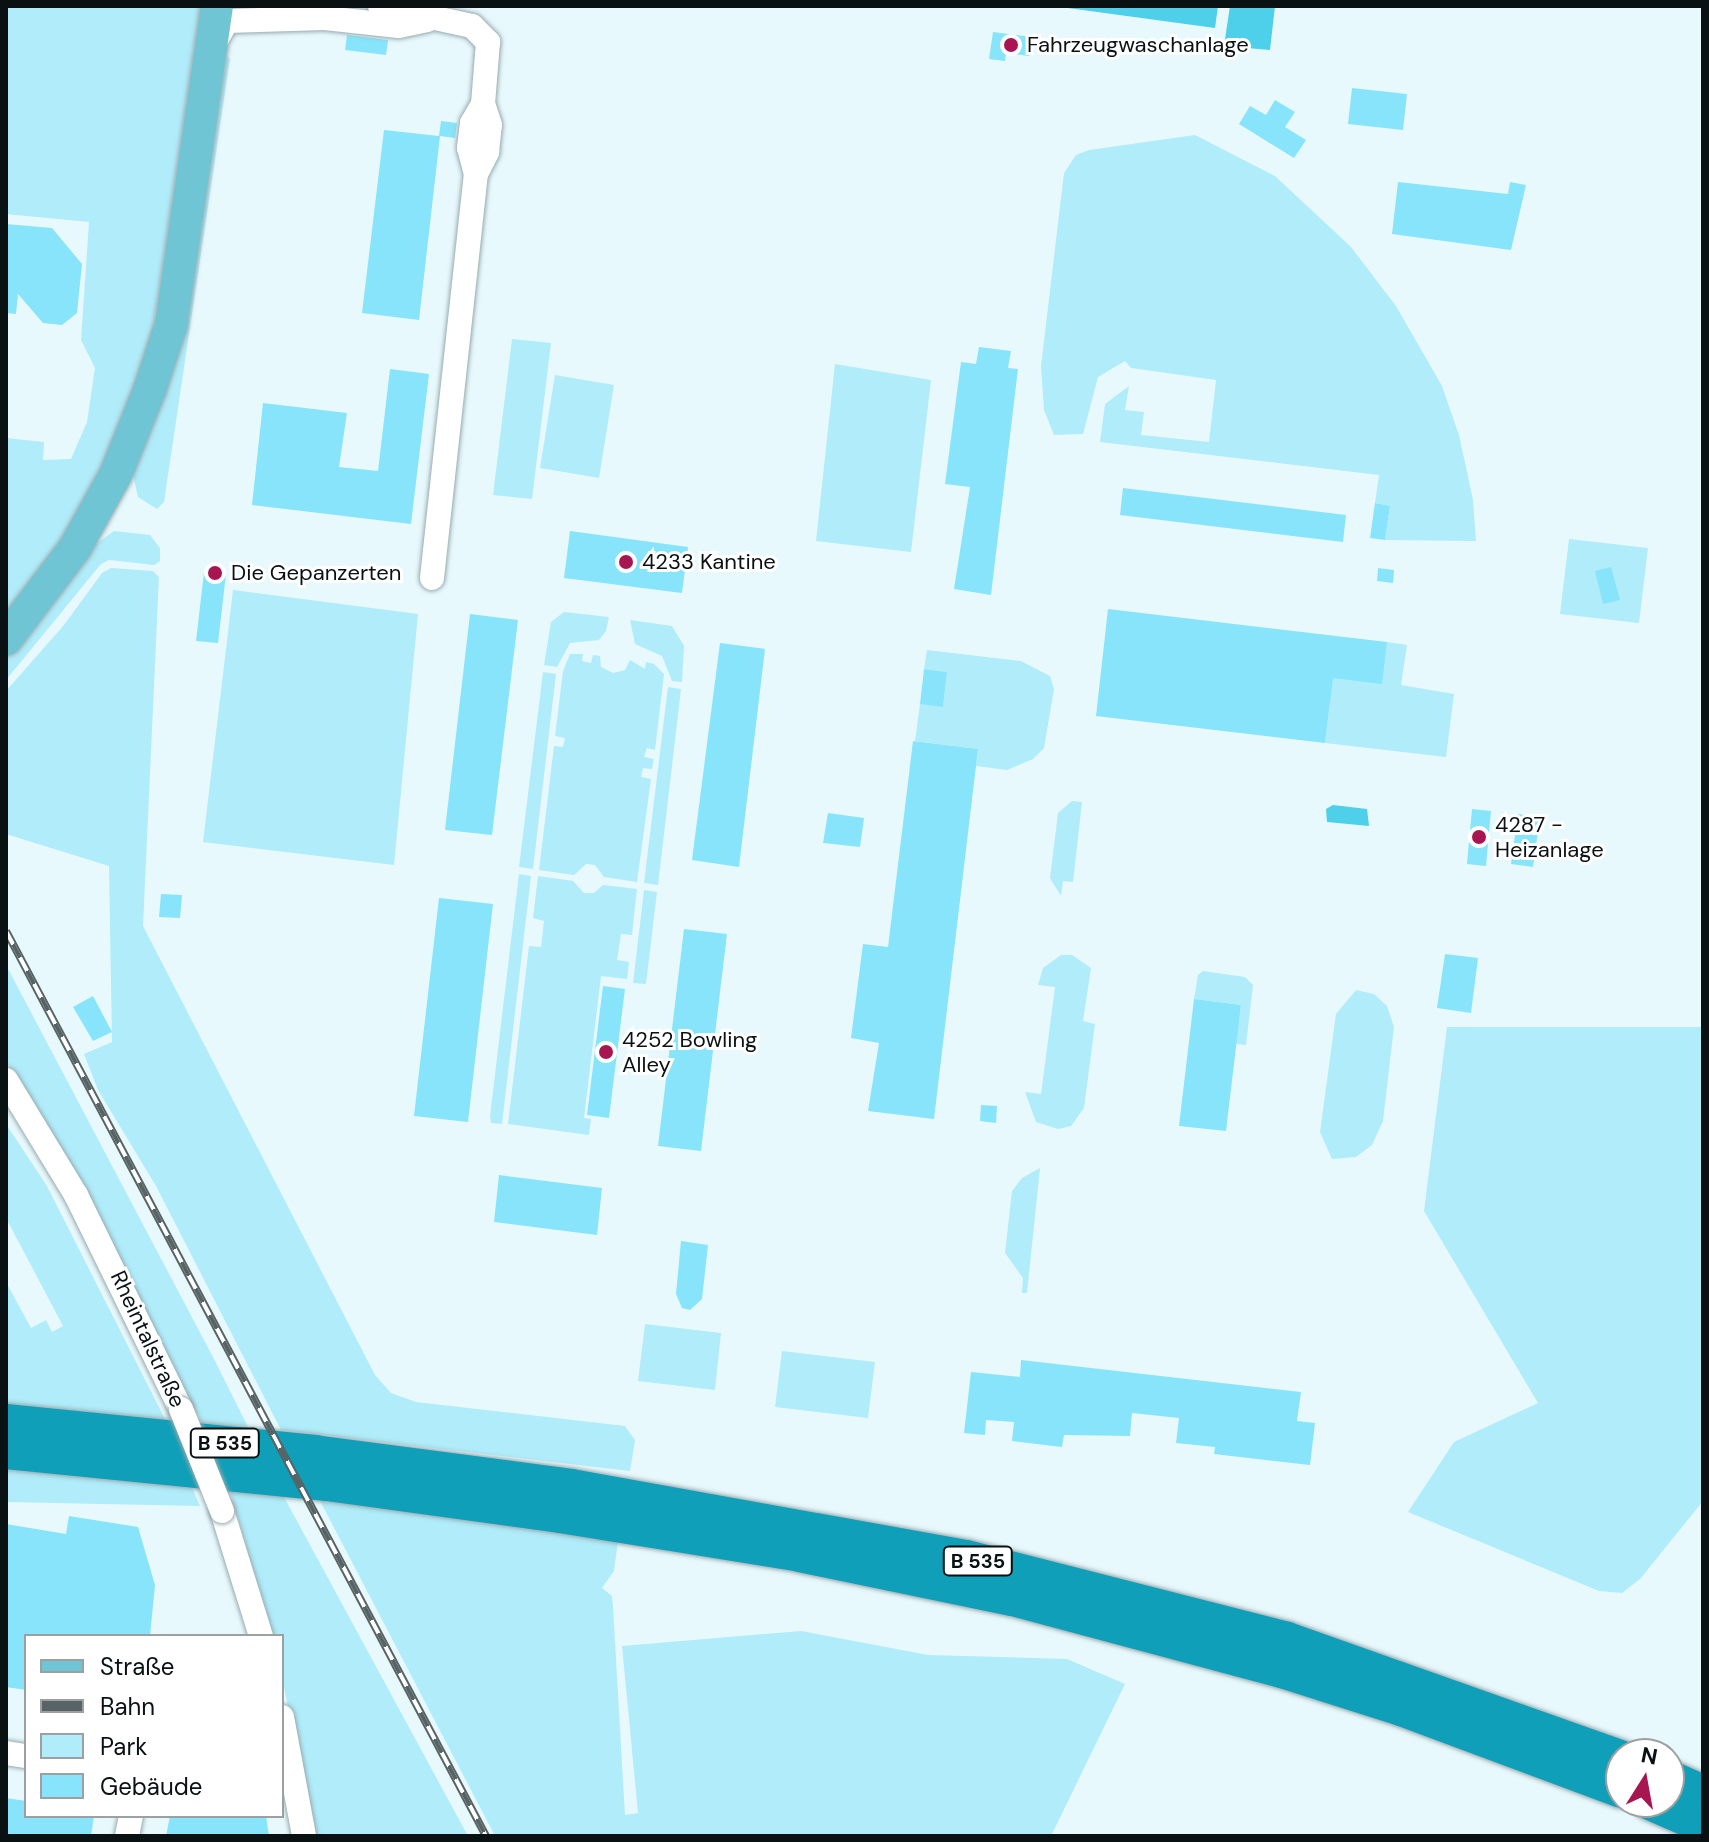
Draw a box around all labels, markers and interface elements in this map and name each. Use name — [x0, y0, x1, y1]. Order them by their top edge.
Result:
place label: Fahrzeugwaschanlage — [1027, 32, 1249, 58]
marker: Fahrzeugwaschanlage — [1002, 36, 1020, 54]
place label: 4233 Kantine — [642, 549, 776, 575]
marker: 4233 Kantine — [617, 553, 635, 571]
place label: Die Gepanzerten — [231, 560, 401, 586]
marker: Die Gepanzerten — [206, 564, 224, 582]
place label: 4287 - Heizanlage — [1495, 811, 1604, 862]
marker: 4287 - Heizanlage — [1470, 828, 1488, 846]
place label: 4252 Bowling Alley — [622, 1026, 757, 1078]
marker: 4252 Bowling Alley — [597, 1043, 615, 1061]
street label: Rheintalstraße — [105, 1267, 191, 1411]
road number: B 535 — [189, 1427, 261, 1459]
road number: B 535 — [942, 1545, 1014, 1577]
legend — [24, 1634, 284, 1818]
text: Straße — [100, 1651, 174, 1682]
text: Bahn — [100, 1691, 155, 1722]
text: Park — [100, 1731, 147, 1762]
north arrow — [1605, 1738, 1685, 1818]
text: N — [1639, 1740, 1660, 1772]
text: Gebäude — [100, 1771, 202, 1802]

